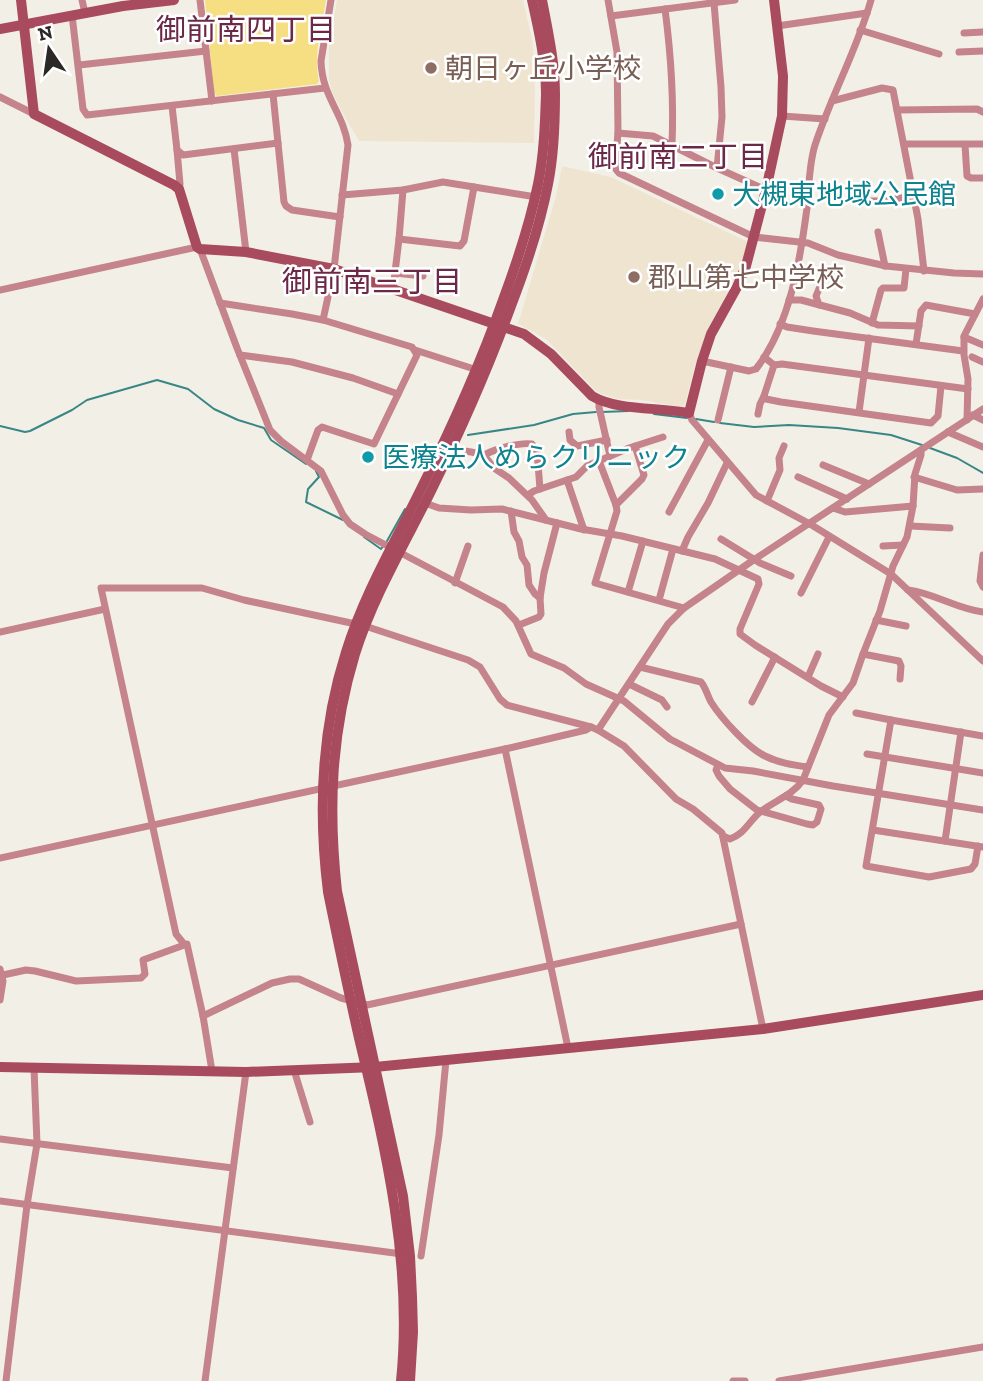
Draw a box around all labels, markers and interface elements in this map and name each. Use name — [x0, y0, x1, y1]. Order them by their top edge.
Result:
district label: 御前南四丁目 — [156, 12, 336, 48]
north arrow — [14, 14, 84, 84]
text: N — [36, 20, 55, 46]
place label: 朝日ヶ丘小学校 — [445, 52, 641, 85]
marker: 朝日ヶ丘小学校 — [423, 60, 439, 76]
district label: 御前南二丁目 — [588, 139, 768, 175]
place label: 大槻東地域公民館 — [732, 178, 956, 211]
marker: 大槻東地域公民館 — [710, 186, 726, 202]
place label: 郡山第七中学校 — [648, 261, 844, 294]
district label: 御前南三丁目 — [282, 264, 462, 300]
marker: 郡山第七中学校 — [626, 269, 642, 285]
place label: 医療法人めらクリニック — [382, 441, 690, 474]
marker: 医療法人めらクリニック — [360, 449, 376, 465]

